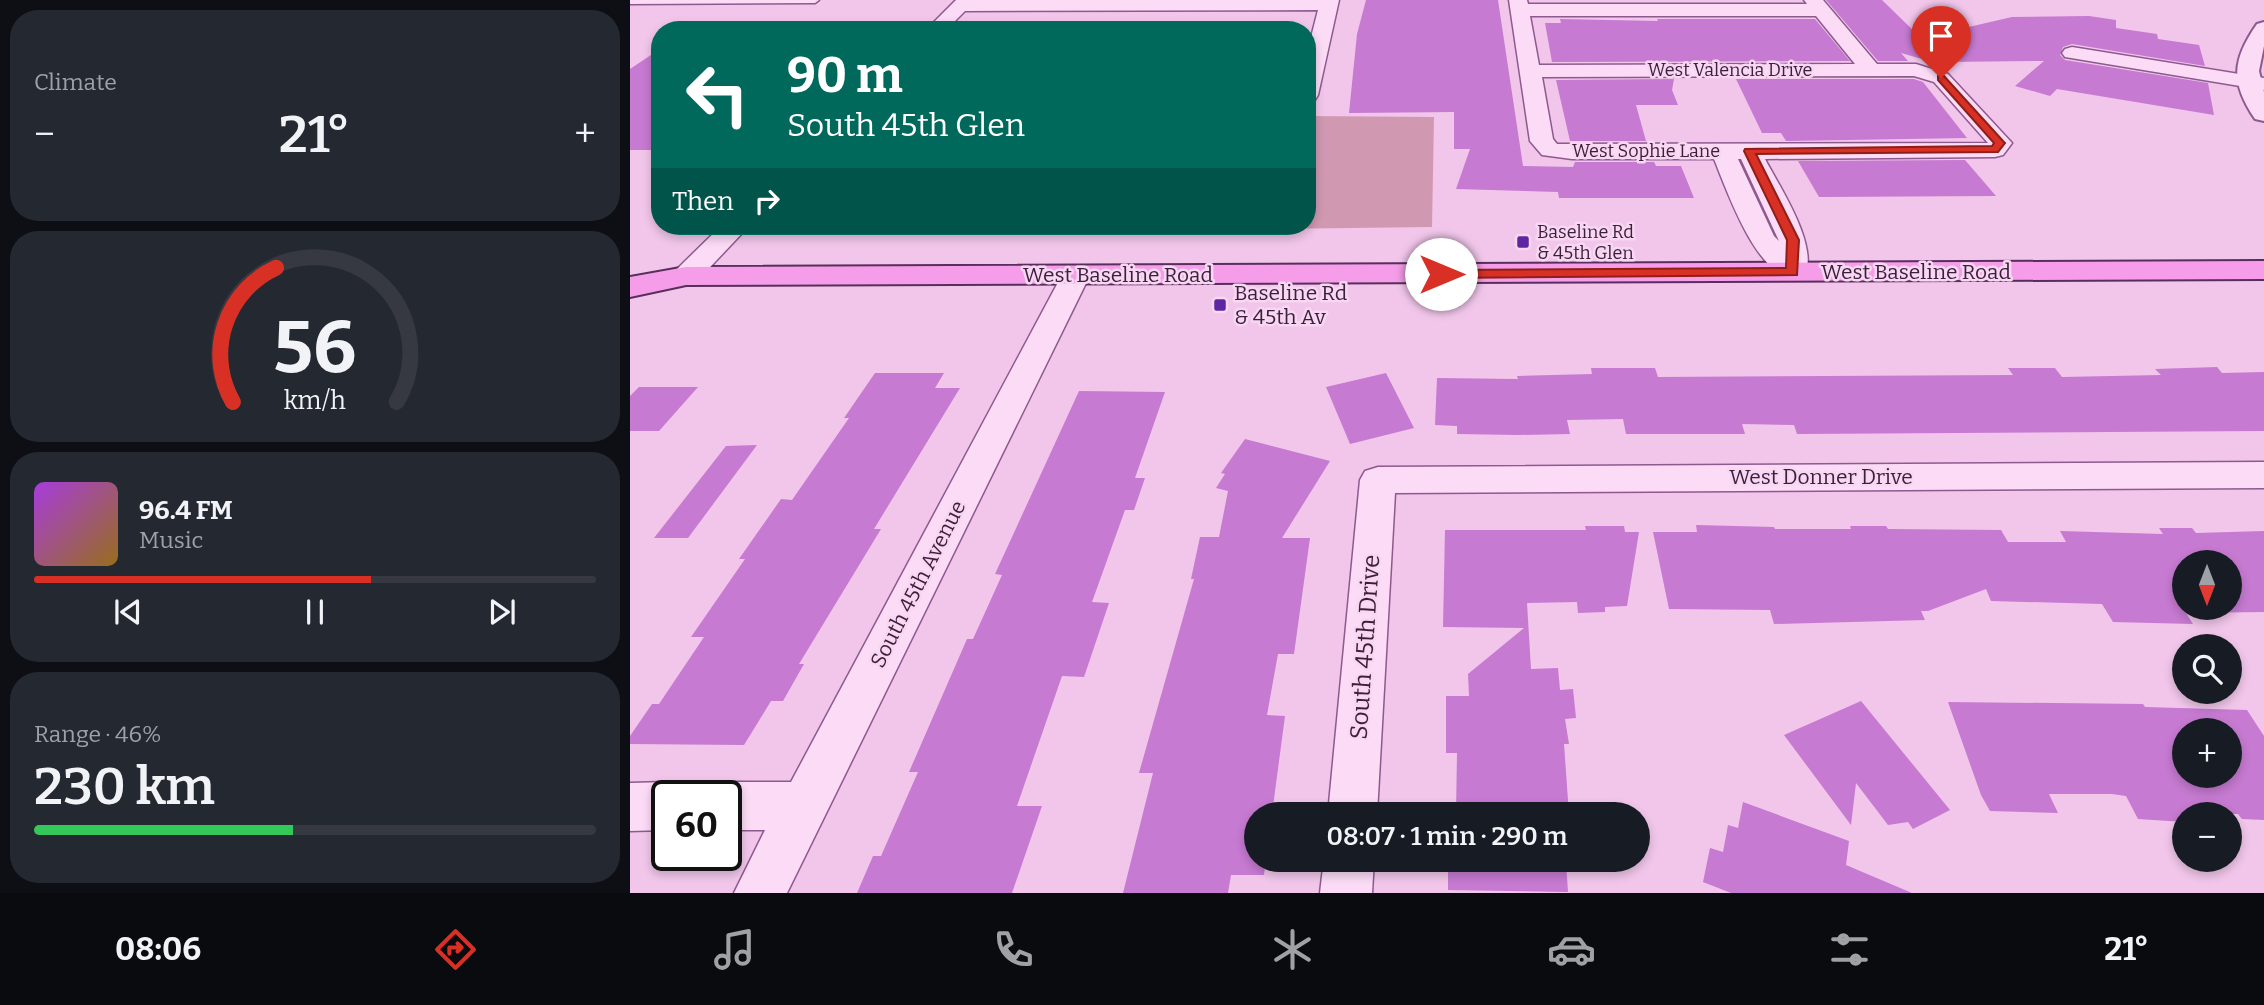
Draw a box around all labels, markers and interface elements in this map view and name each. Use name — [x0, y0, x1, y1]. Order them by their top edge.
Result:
pin — [1911, 6, 1971, 78]
icon: arrive — [1922, 17, 1960, 55]
text: 90 m — [787, 46, 903, 105]
icon: left — [672, 49, 763, 140]
street label: West Valencia Drive — [1648, 59, 1812, 81]
text: Climate — [34, 68, 117, 96]
text: 21° — [279, 103, 350, 166]
text: South 45th Glen — [787, 106, 1025, 144]
text: − — [34, 111, 55, 157]
text: + — [574, 111, 596, 157]
street label: West Sophie Lane — [1572, 140, 1720, 162]
icon: right — [748, 182, 786, 220]
text: Then — [672, 186, 734, 217]
place label: Baseline Rd & 45th Glen — [1537, 221, 1634, 264]
marker: Baseline Rd & 45th Glen — [1515, 234, 1531, 250]
position arrow — [1404, 237, 1478, 311]
street label: West Baseline Road — [1821, 259, 2011, 285]
street label: West Baseline Road — [1023, 262, 1213, 288]
place label: Baseline Rd & 45th Av — [1234, 280, 1347, 330]
marker: Baseline Rd & 45th Av — [1212, 297, 1228, 313]
text: 56 — [274, 305, 356, 392]
text: km/h — [284, 386, 346, 416]
street label: West Donner Drive — [1729, 464, 1913, 490]
text: 96.4 FM — [139, 495, 233, 526]
street label: South 45th Avenue — [865, 496, 971, 672]
text: Music — [139, 526, 203, 554]
north arrow — [2172, 550, 2242, 620]
map controls — [2172, 550, 2242, 872]
street label: South 45th Drive — [1345, 554, 1385, 740]
icon: previous — [109, 593, 147, 631]
icon: pause — [296, 593, 334, 631]
icon: next — [483, 593, 521, 631]
button: search — [2172, 634, 2242, 704]
button: + — [2172, 718, 2242, 788]
text: Range · 46% — [34, 720, 161, 748]
text: 230 km — [34, 755, 215, 818]
speed limit sign: 60 — [651, 780, 742, 871]
button: − — [2172, 802, 2242, 872]
text: 08:07 · 1 min · 290 m — [1327, 821, 1567, 852]
icon: directions — [431, 925, 480, 974]
icon: music — [710, 925, 759, 974]
icon: phone — [989, 925, 1038, 974]
icon: climate — [1268, 925, 1317, 974]
icon: car — [1547, 925, 1596, 974]
icon: filters — [1825, 925, 1874, 974]
text: 08:06 — [115, 930, 201, 968]
text: 21° — [2104, 930, 2149, 968]

